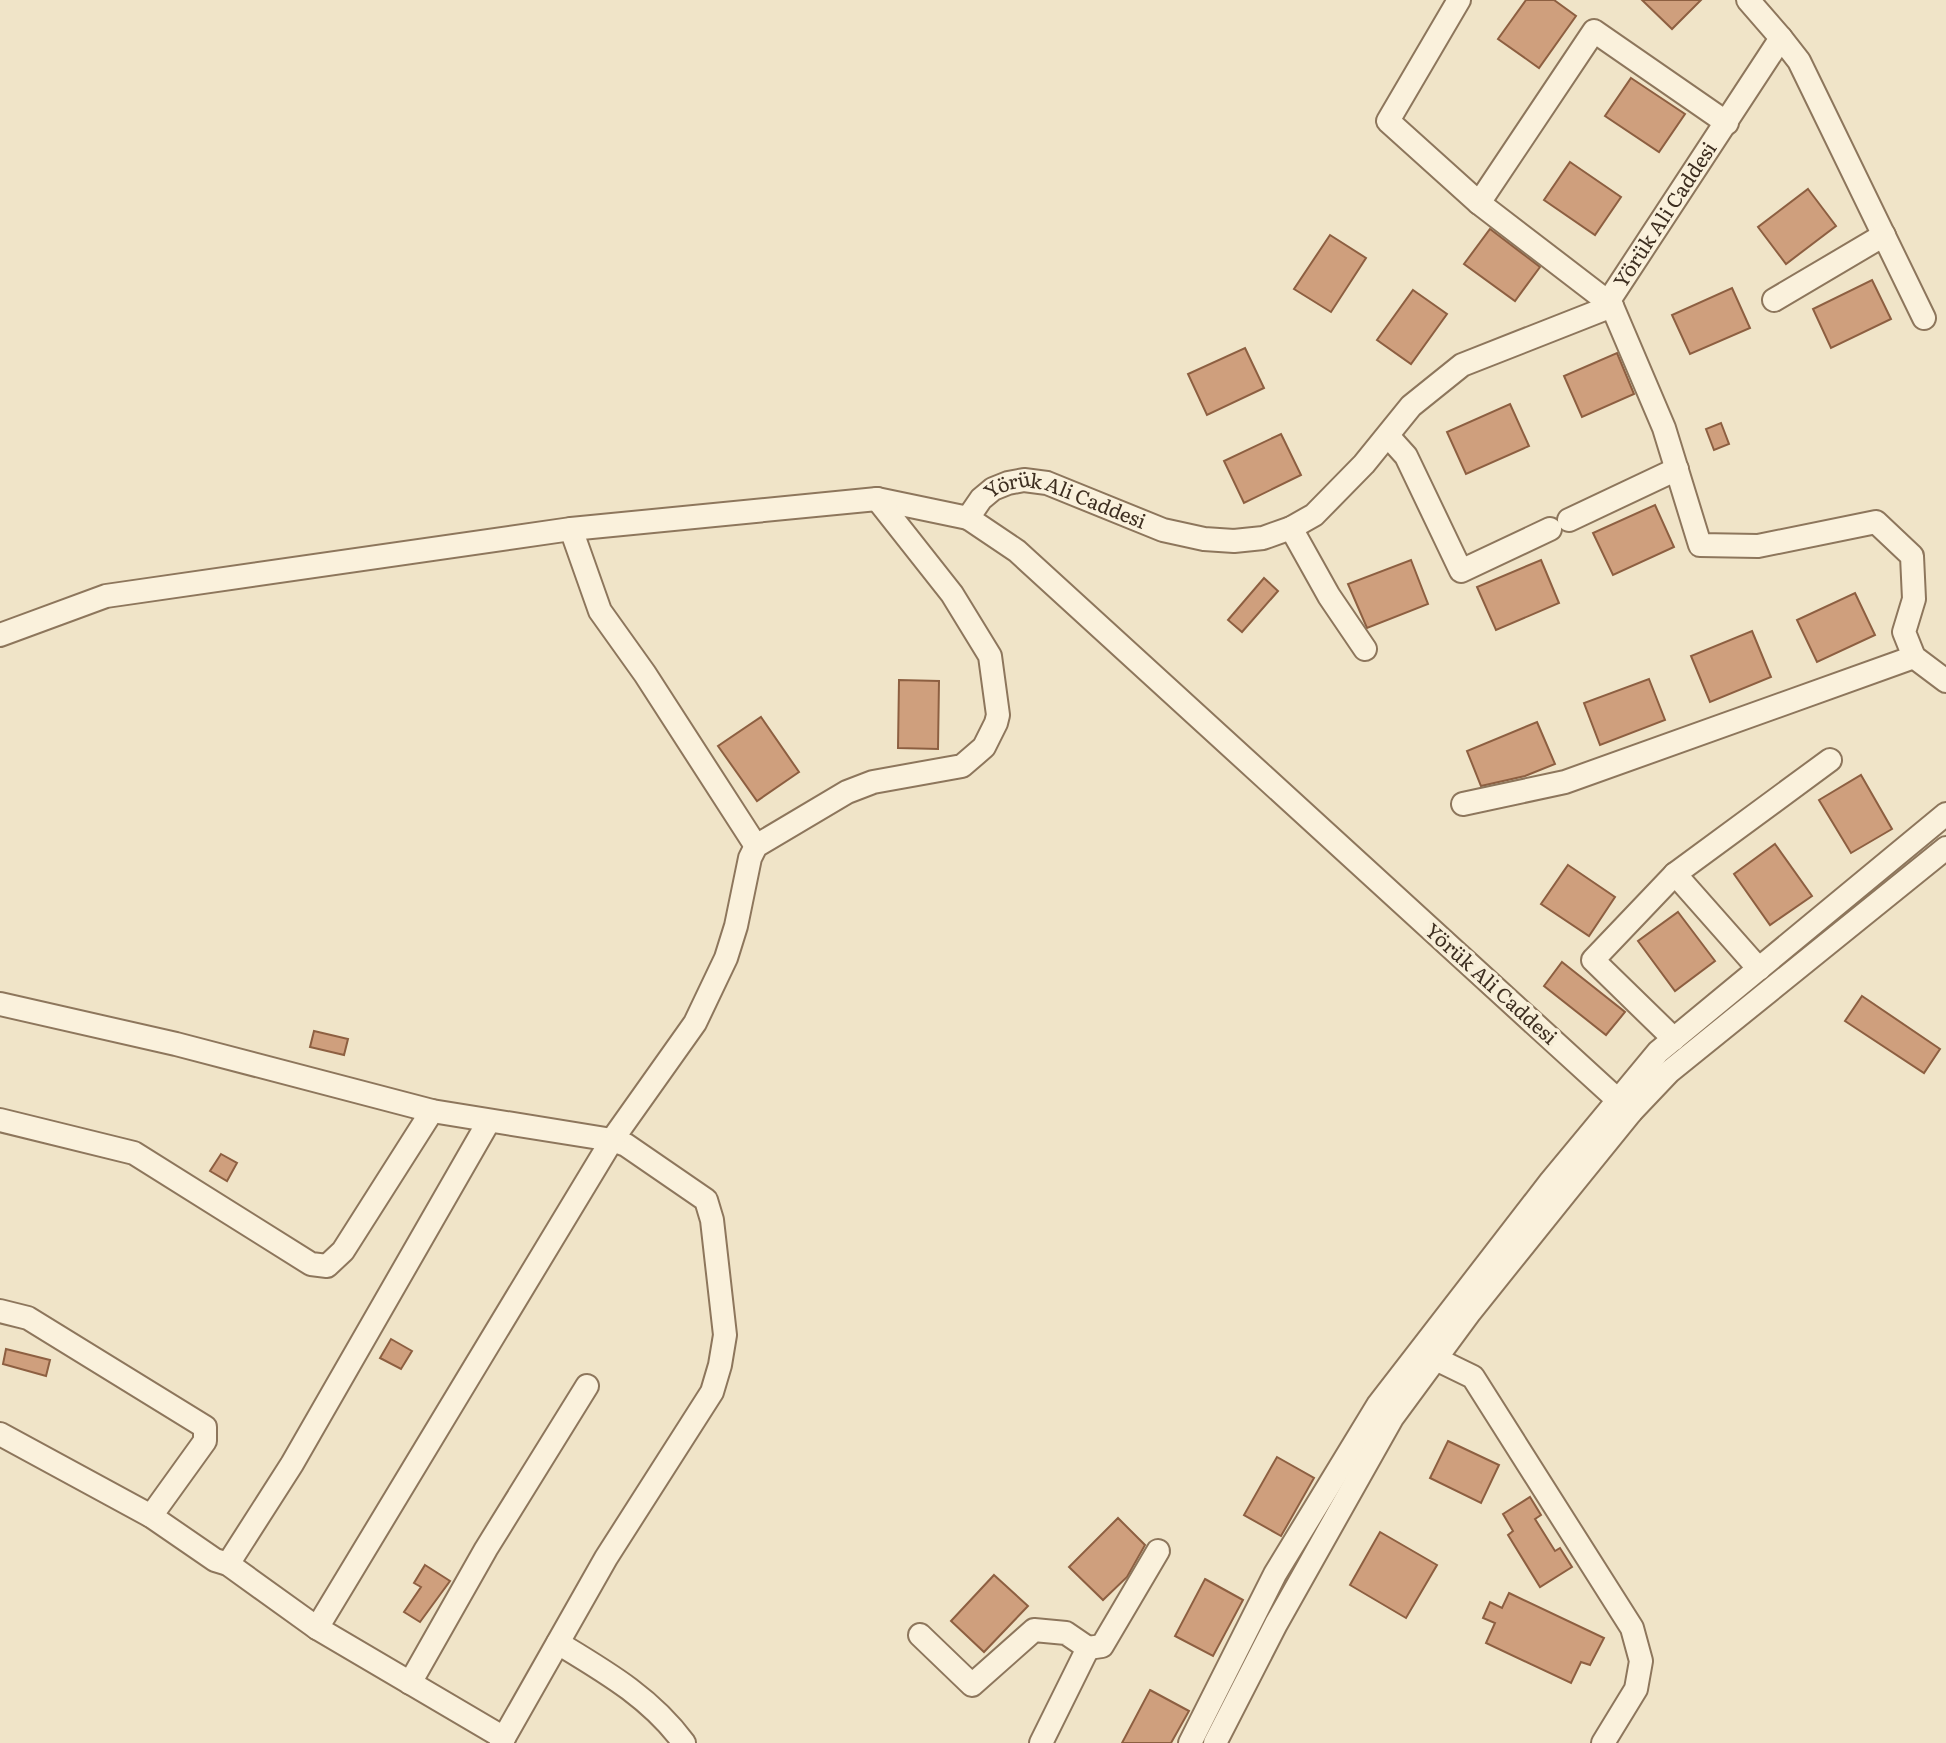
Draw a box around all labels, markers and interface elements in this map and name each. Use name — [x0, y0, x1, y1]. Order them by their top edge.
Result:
street label: Yörük Ali Caddesi — [1604, 135, 1723, 293]
street label: Yörük Ali Caddesi — [976, 462, 1152, 535]
street label: Yörük Ali Caddesi — [1419, 915, 1565, 1050]

